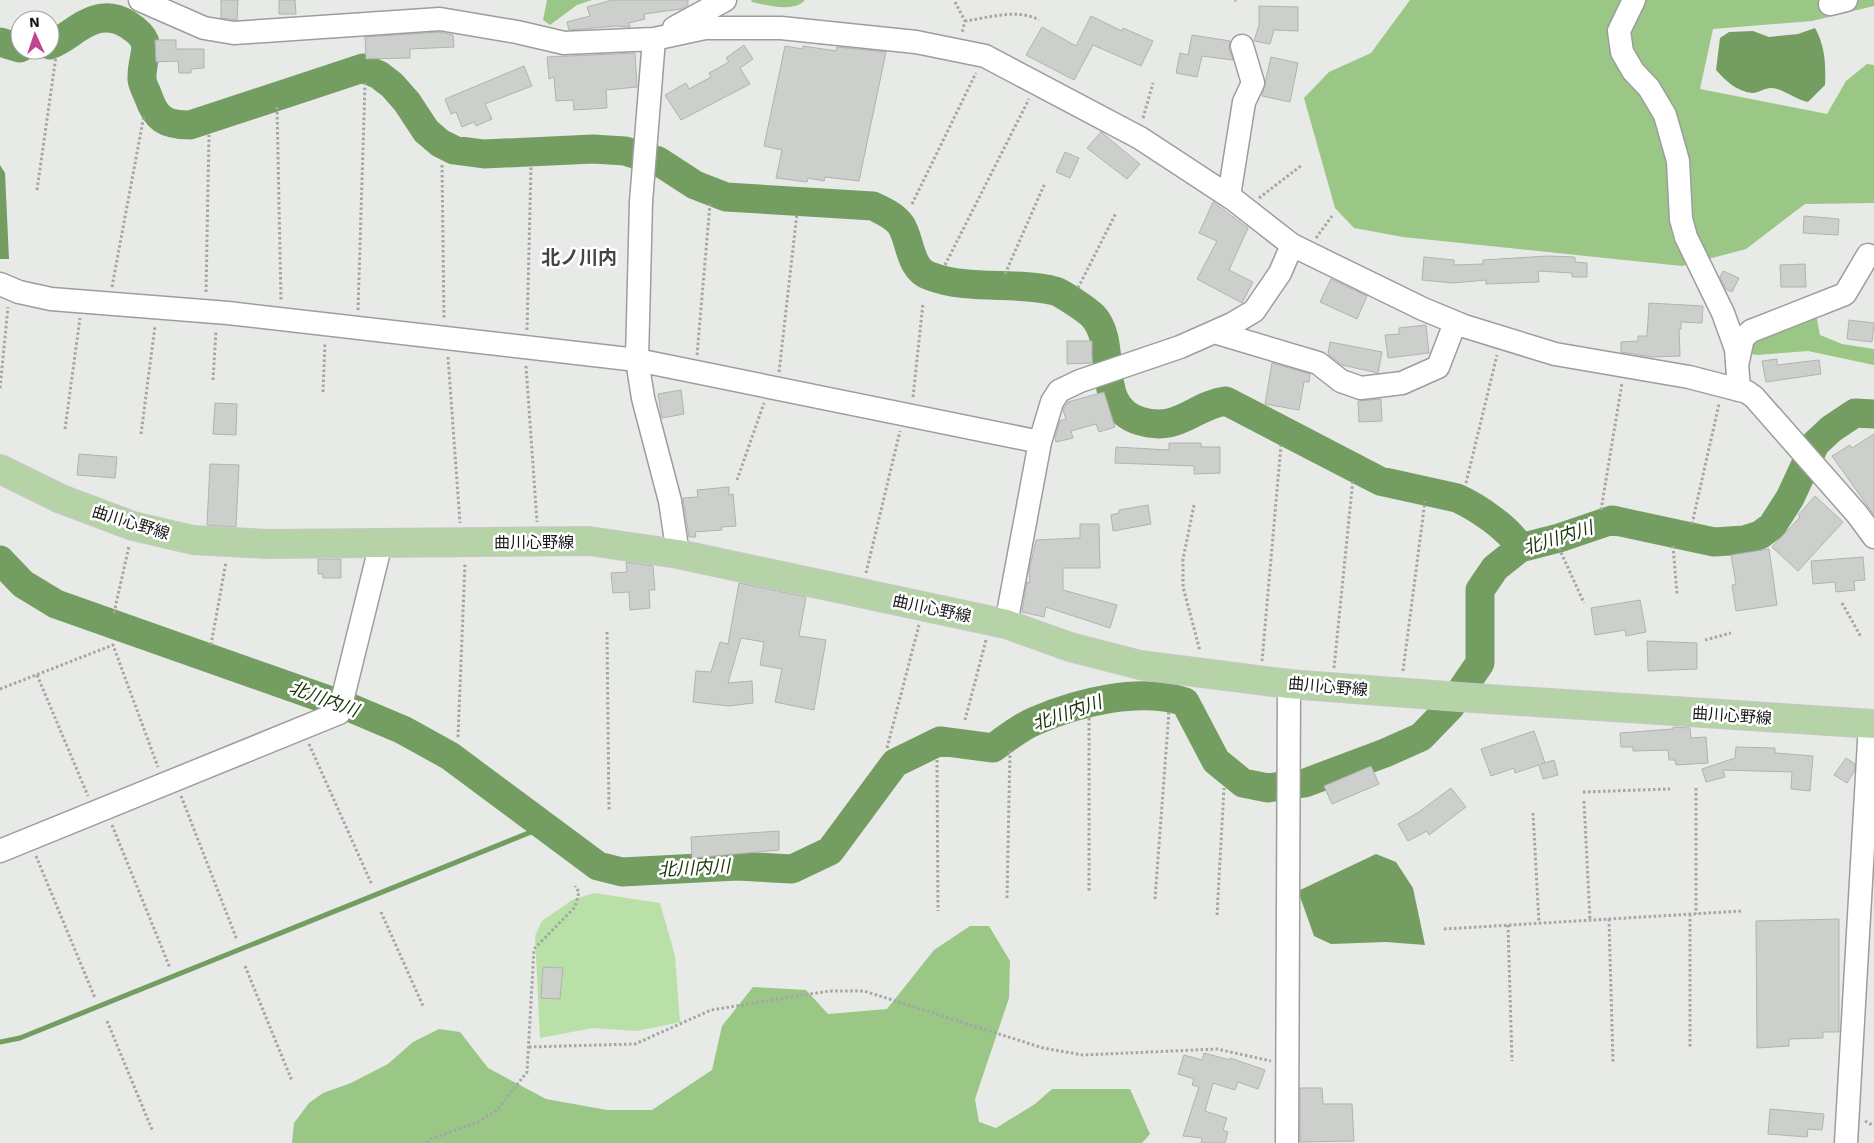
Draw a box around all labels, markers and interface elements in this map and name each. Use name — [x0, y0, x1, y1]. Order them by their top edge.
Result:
north arrow — [10, 10, 60, 60]
text: N — [29, 14, 40, 30]
district label: 北ノ川内 — [541, 246, 617, 269]
street label: 曲川心野線 — [90, 502, 172, 543]
water label: 北川内川 — [1520, 516, 1597, 559]
street label: 曲川心野線 — [494, 533, 574, 552]
street label: 曲川心野線 — [891, 591, 973, 626]
street label: 曲川心野線 — [1287, 674, 1369, 699]
water label: 北川内川 — [287, 676, 363, 721]
water label: 北川内川 — [1029, 690, 1106, 734]
street label: 曲川心野線 — [1691, 703, 1773, 728]
water label: 北川内川 — [657, 855, 732, 880]

